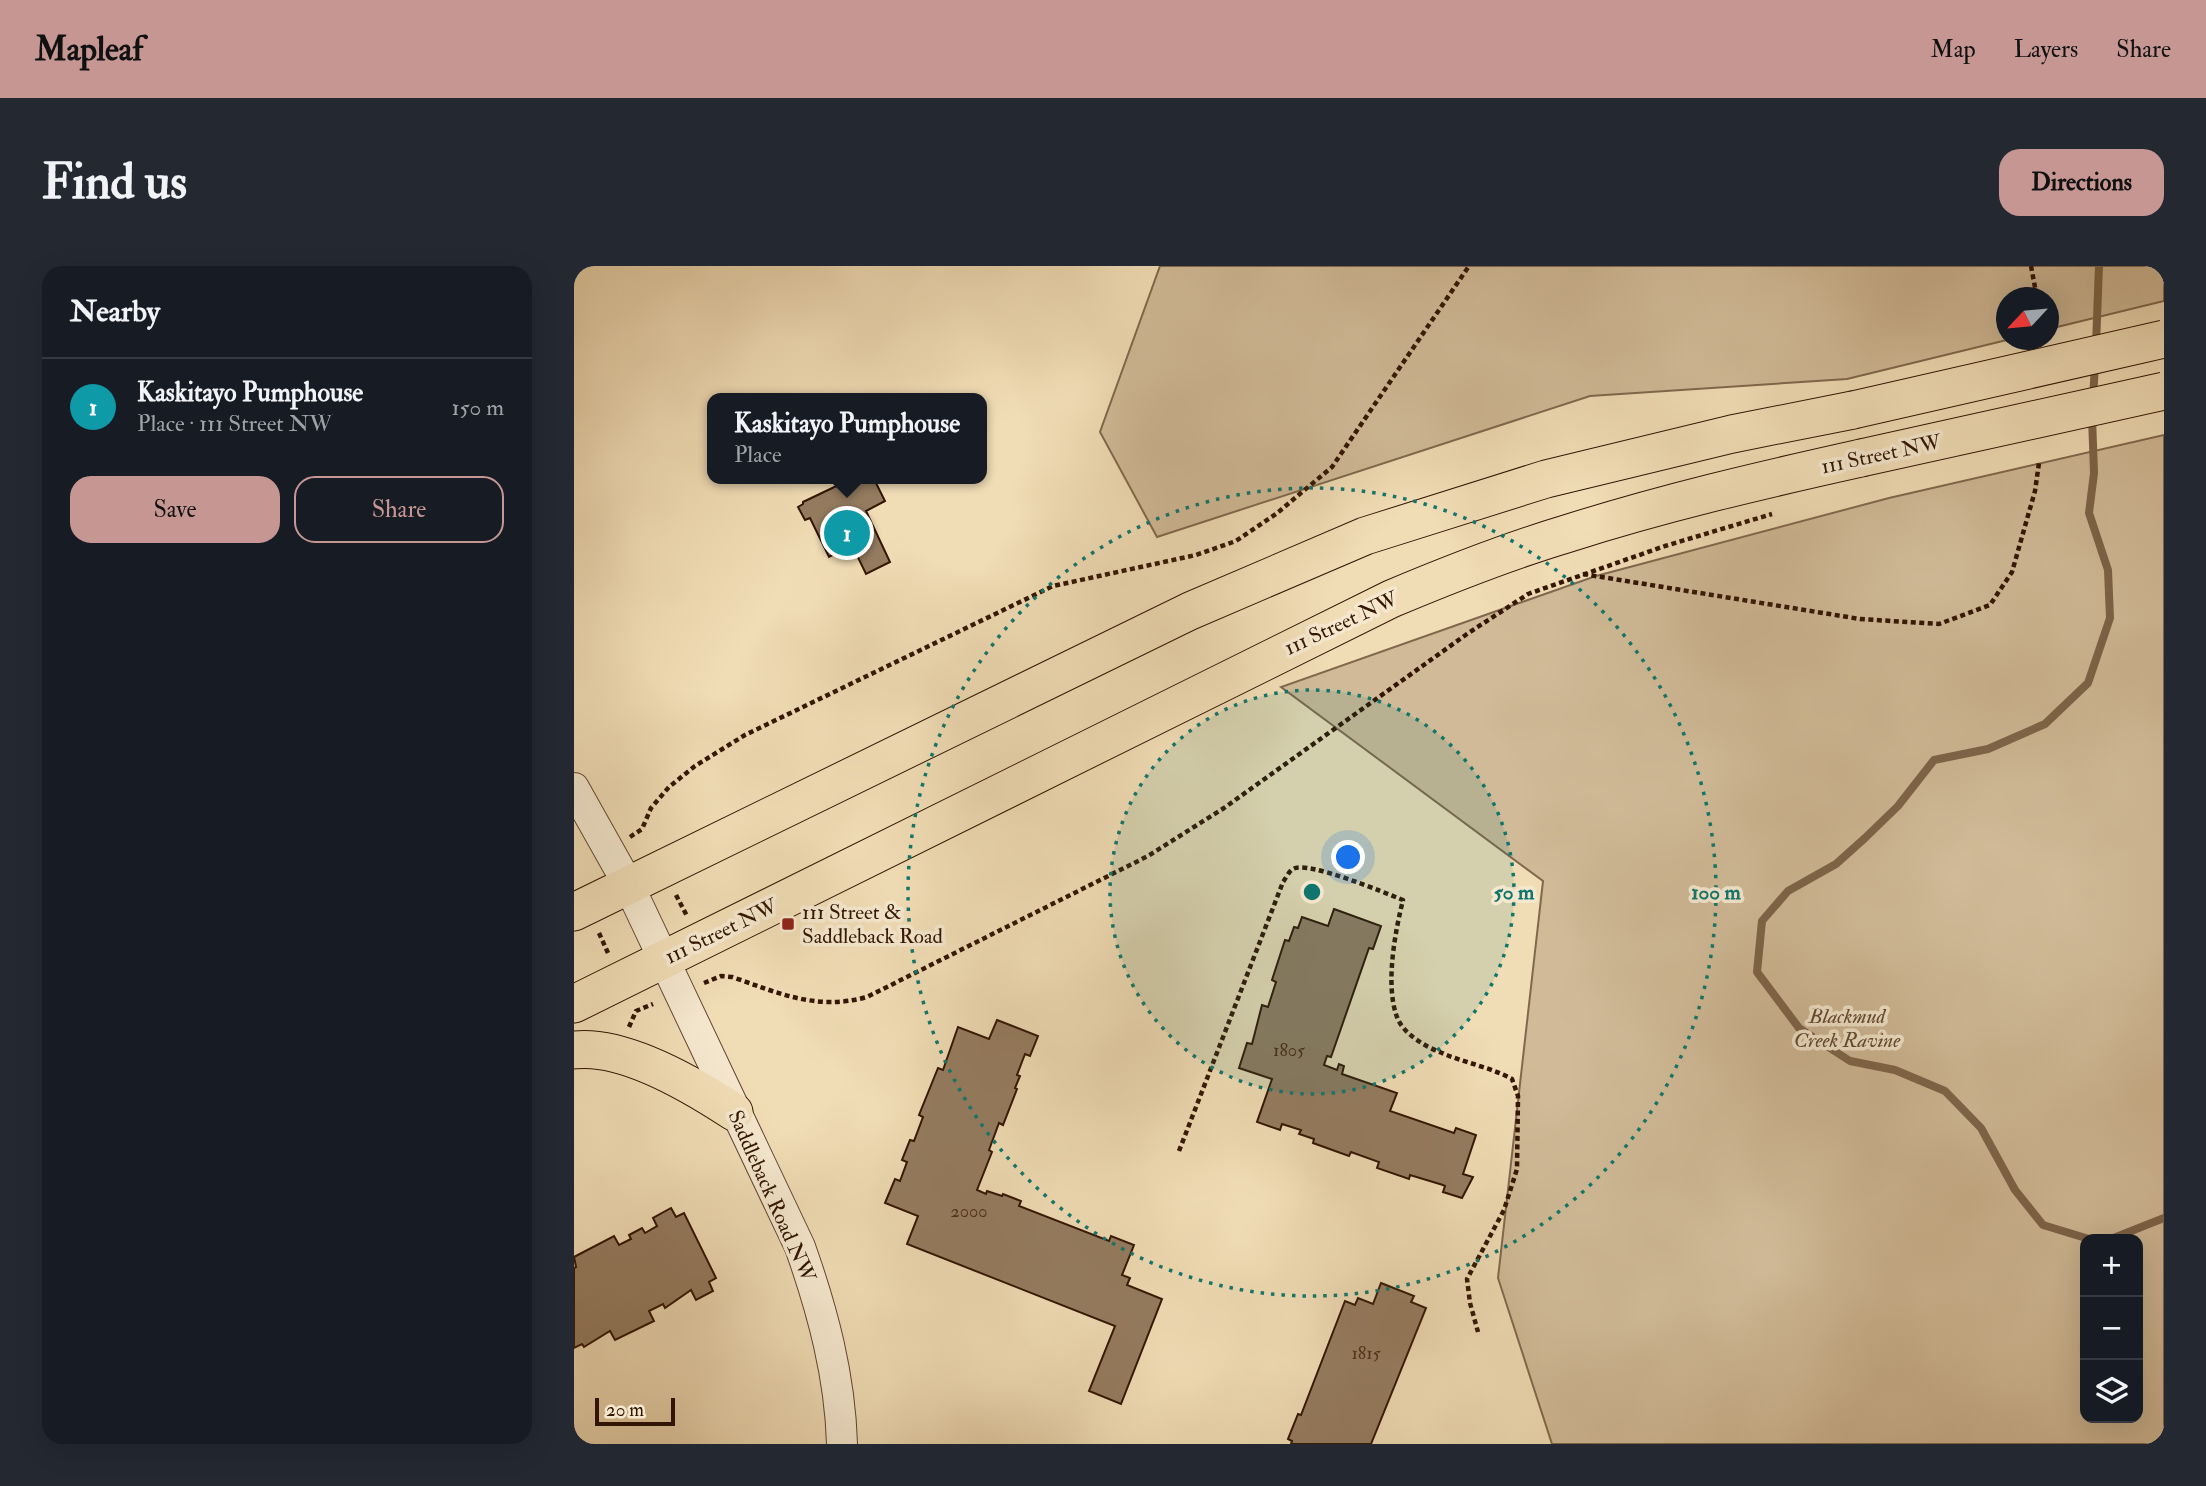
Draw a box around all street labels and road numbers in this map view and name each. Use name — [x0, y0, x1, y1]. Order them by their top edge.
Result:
street label: 111 Street NW — [1819, 428, 1944, 480]
street label: 111 Street NW — [1280, 585, 1403, 661]
street label: 111 Street NW — [660, 892, 783, 970]
street label: Saddleback Road NW — [721, 1106, 822, 1287]

